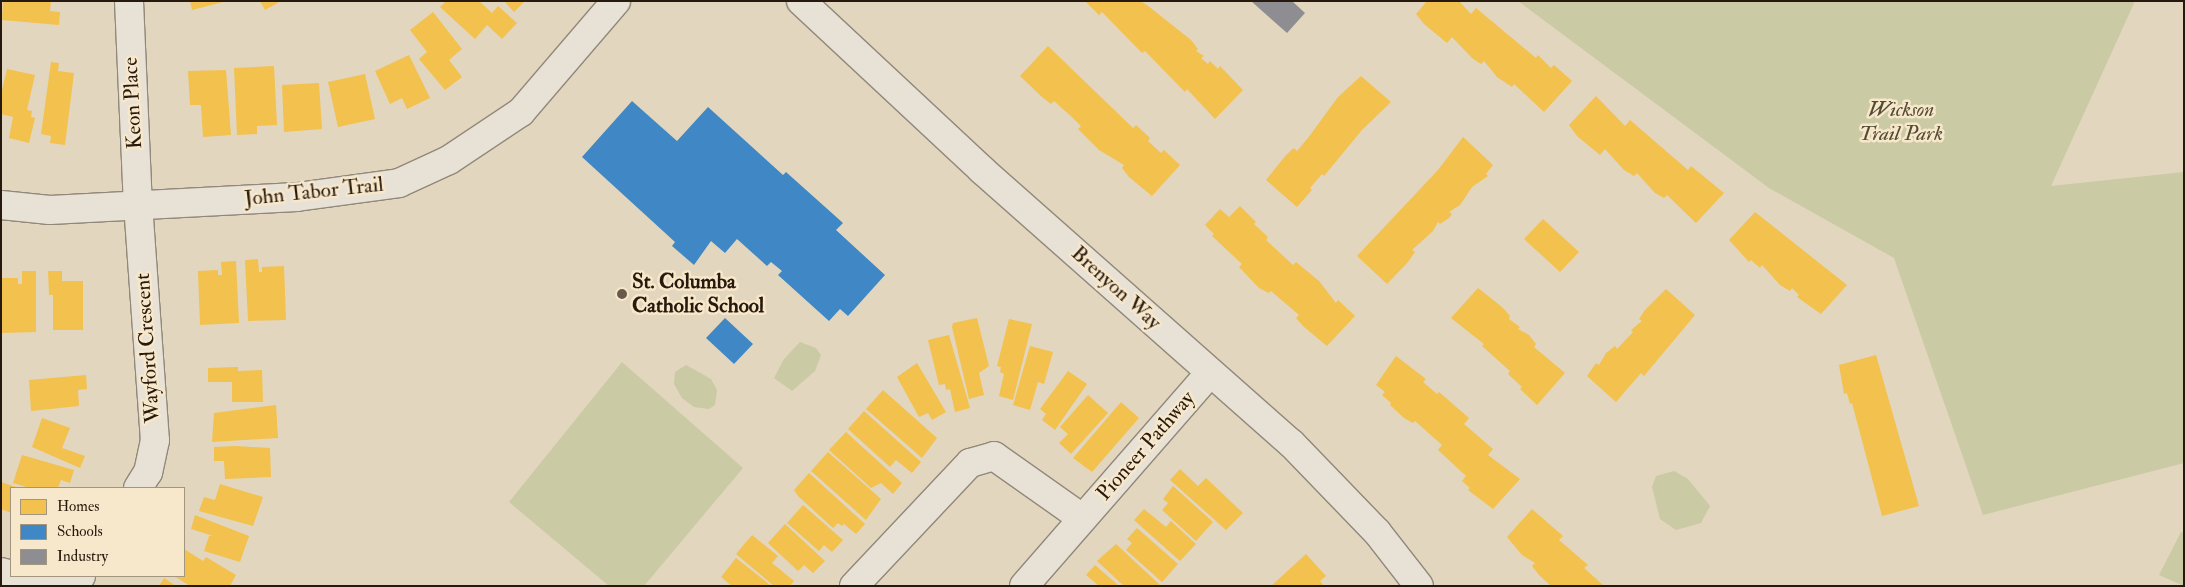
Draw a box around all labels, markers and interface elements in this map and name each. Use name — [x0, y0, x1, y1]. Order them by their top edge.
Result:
street label: Keon Place — [118, 56, 148, 150]
park label: Wickson Trail Park — [1859, 97, 1943, 147]
street label: John Tabor Trail — [243, 172, 385, 212]
street label: Brenyon Way — [1066, 241, 1166, 335]
place label: St. Columba Catholic School — [632, 269, 764, 319]
street label: Wayford Crescent — [130, 272, 166, 424]
marker: St. Columba Catholic School — [616, 288, 628, 300]
street label: Pioneer Pathway — [1092, 386, 1200, 506]
legend — [10, 487, 185, 577]
text: Homes — [57, 497, 99, 516]
text: Schools — [57, 522, 103, 541]
text: Industry — [57, 547, 108, 566]

